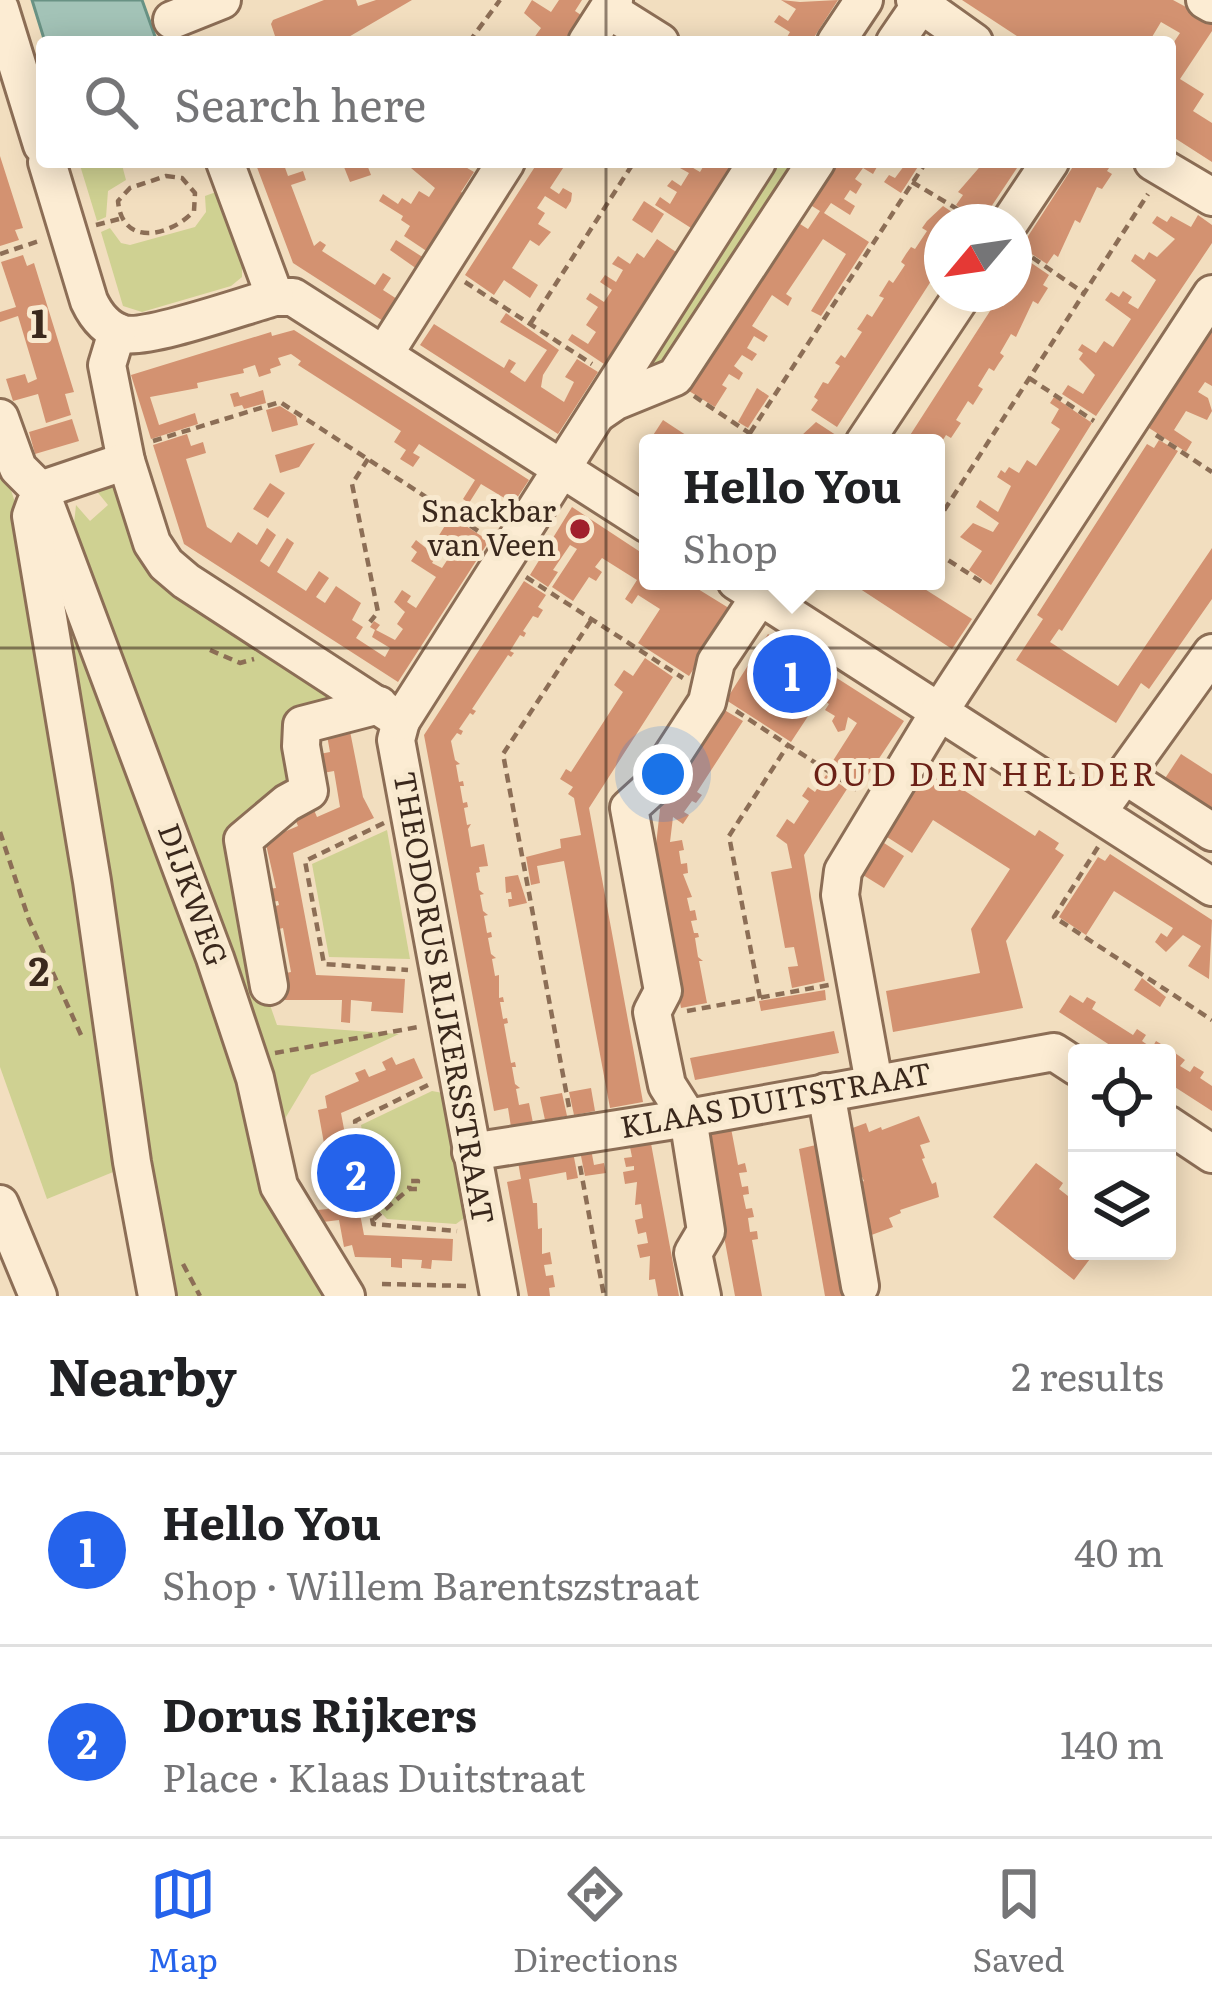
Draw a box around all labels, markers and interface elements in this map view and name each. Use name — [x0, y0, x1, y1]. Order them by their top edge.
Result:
search box — [36, 36, 1176, 168]
icon: search — [78, 69, 144, 135]
text: Search here — [174, 69, 426, 136]
north arrow — [924, 204, 1032, 312]
text: 1 — [31, 292, 47, 350]
popup — [639, 434, 945, 590]
text: Hello You — [682, 450, 902, 517]
place label: Snackbar van Veen — [421, 487, 556, 565]
marker: Snackbar van Veen — [567, 516, 593, 542]
text: Shop — [682, 517, 778, 575]
pin: 1 — [753, 629, 831, 719]
your location — [633, 744, 693, 804]
district label: OUD DEN HELDER — [813, 747, 1159, 796]
street label: THEODORUS RIJKERSSTRAAT — [384, 768, 507, 1227]
street label: DIJKWEG — [149, 817, 241, 971]
text: 2 — [29, 940, 49, 998]
map controls — [1068, 1044, 1176, 1260]
button: locate — [1068, 1044, 1176, 1152]
street label: KLAAS DUITSTRAAT — [616, 1049, 935, 1147]
pin: 2 — [317, 1128, 395, 1218]
button: layers — [1068, 1152, 1176, 1260]
text: Nearby — [48, 1336, 237, 1412]
text: 2 results — [1011, 1345, 1164, 1403]
text: Hello You — [162, 1487, 381, 1554]
text: 1 — [79, 1521, 95, 1579]
text: 40 m — [1074, 1521, 1164, 1579]
text: Shop · Willem Barentszstraat — [162, 1554, 700, 1612]
text: Dorus Rijkers — [162, 1679, 477, 1746]
text: 2 — [77, 1713, 97, 1771]
text: 140 m — [1060, 1713, 1164, 1771]
text: Place · Klaas Duitstraat — [162, 1746, 586, 1804]
tab: Map — [147, 1861, 218, 1982]
tab: Directions — [513, 1861, 678, 1982]
tab: Saved — [973, 1861, 1065, 1982]

